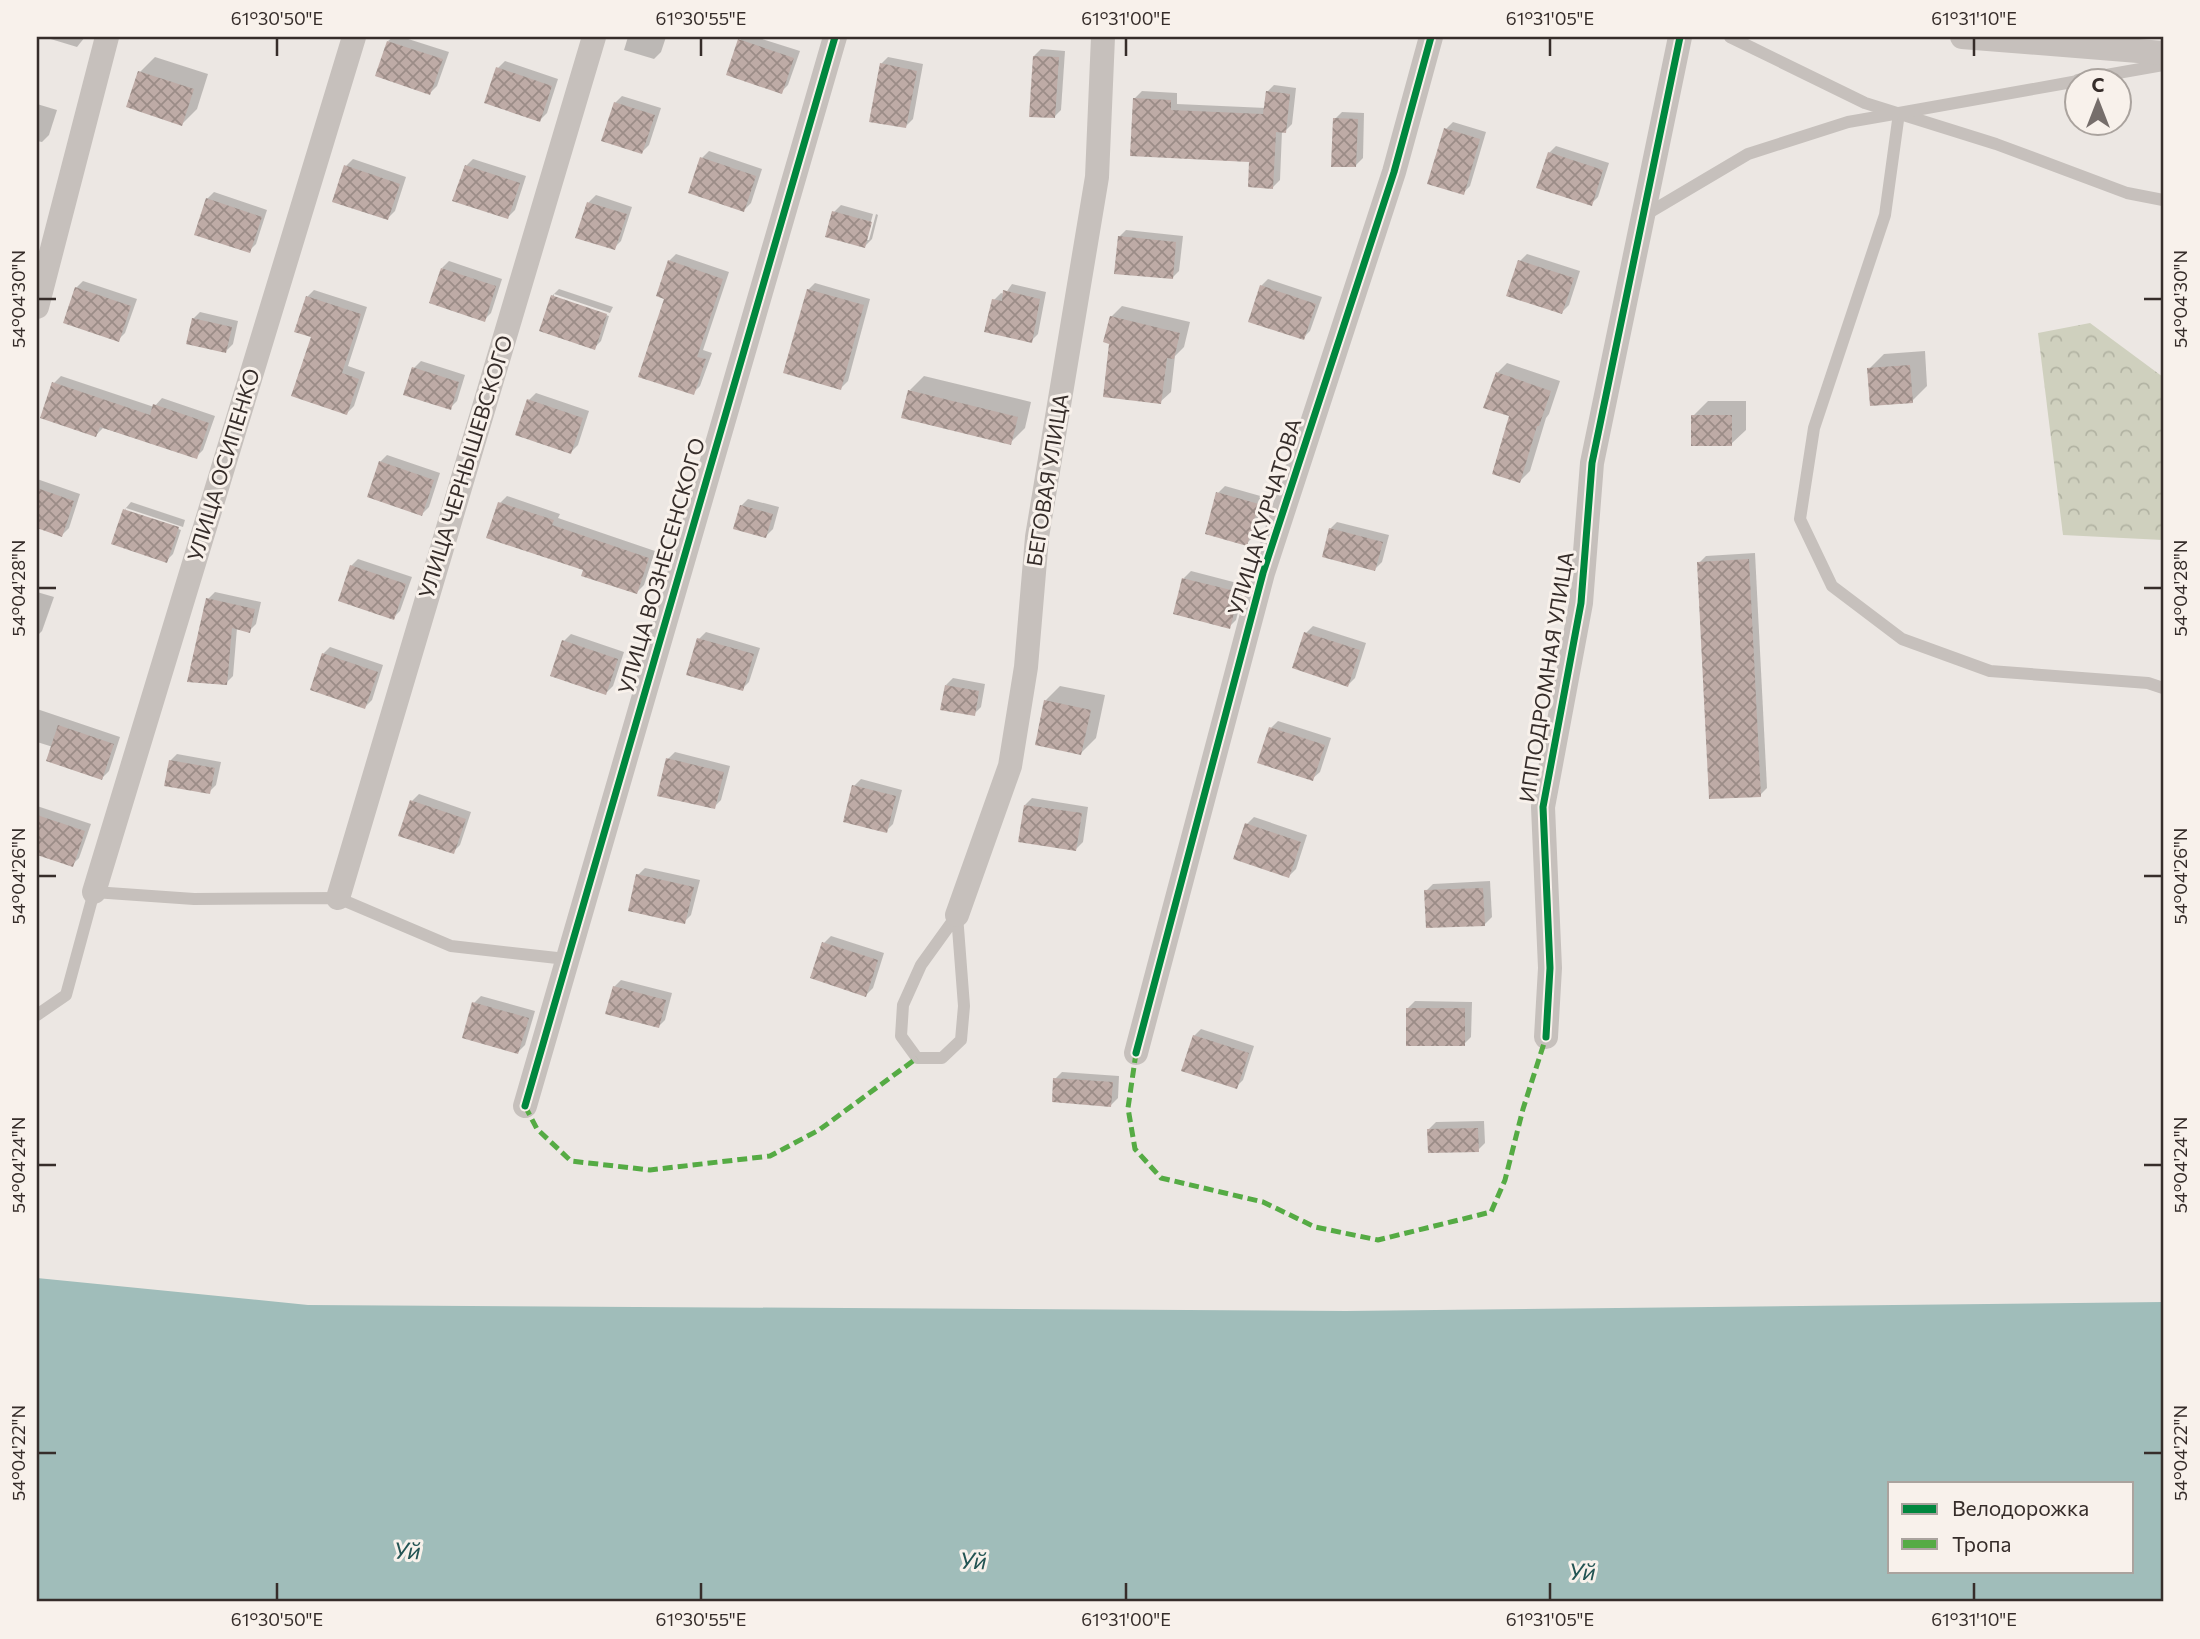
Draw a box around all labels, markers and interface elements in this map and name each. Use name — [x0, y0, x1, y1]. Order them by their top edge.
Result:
text: 61°30'50"E — [231, 7, 323, 29]
text: 61°30'55"E — [656, 7, 746, 29]
text: 61°31'00"E — [1081, 7, 1171, 29]
text: 61°31'05"E — [1506, 7, 1594, 29]
text: 61°31'10"E — [1931, 7, 2017, 29]
north arrow — [2064, 66, 2134, 136]
text: С — [2092, 73, 2105, 96]
text: 54°04'30"N — [7, 250, 29, 348]
text: 54°04'30"N — [2169, 250, 2191, 348]
street label: УЛИЦА ЧЕРНЫШЕВСКОГО — [413, 332, 517, 601]
street label: УЛИЦА ОСИПЕНКО — [181, 365, 264, 564]
street label: БЕГОВАЯ УЛИЦА — [1021, 392, 1073, 568]
street label: УЛИЦА КУРЧАТОВА — [1222, 415, 1305, 618]
street label: УЛИЦА ВОЗНЕСЕНСКОГО — [612, 435, 709, 697]
text: 54°04'28"N — [7, 540, 29, 636]
text: 54°04'28"N — [2169, 540, 2191, 636]
street label: ИППОДРОМНАЯ УЛИЦА — [1513, 550, 1578, 804]
text: 54°04'26"N — [7, 828, 29, 924]
text: 54°04'26"N — [2169, 828, 2191, 924]
text: 54°04'24"N — [7, 1117, 29, 1213]
text: 54°04'24"N — [2169, 1117, 2191, 1213]
text: 54°04'22"N — [7, 1405, 29, 1501]
text: 54°04'22"N — [2169, 1405, 2191, 1501]
legend — [1888, 1482, 2134, 1572]
text: Велодорожка — [1952, 1495, 2089, 1520]
text: Тропа — [1952, 1531, 2011, 1556]
water label: Уй — [393, 1536, 421, 1564]
water label: Уй — [959, 1546, 987, 1574]
water label: Уй — [1568, 1557, 1596, 1585]
text: 61°30'50"E — [231, 1608, 323, 1630]
text: 61°30'55"E — [656, 1608, 746, 1630]
text: 61°31'00"E — [1081, 1608, 1171, 1630]
text: 61°31'05"E — [1506, 1608, 1594, 1630]
text: 61°31'10"E — [1931, 1608, 2017, 1630]

